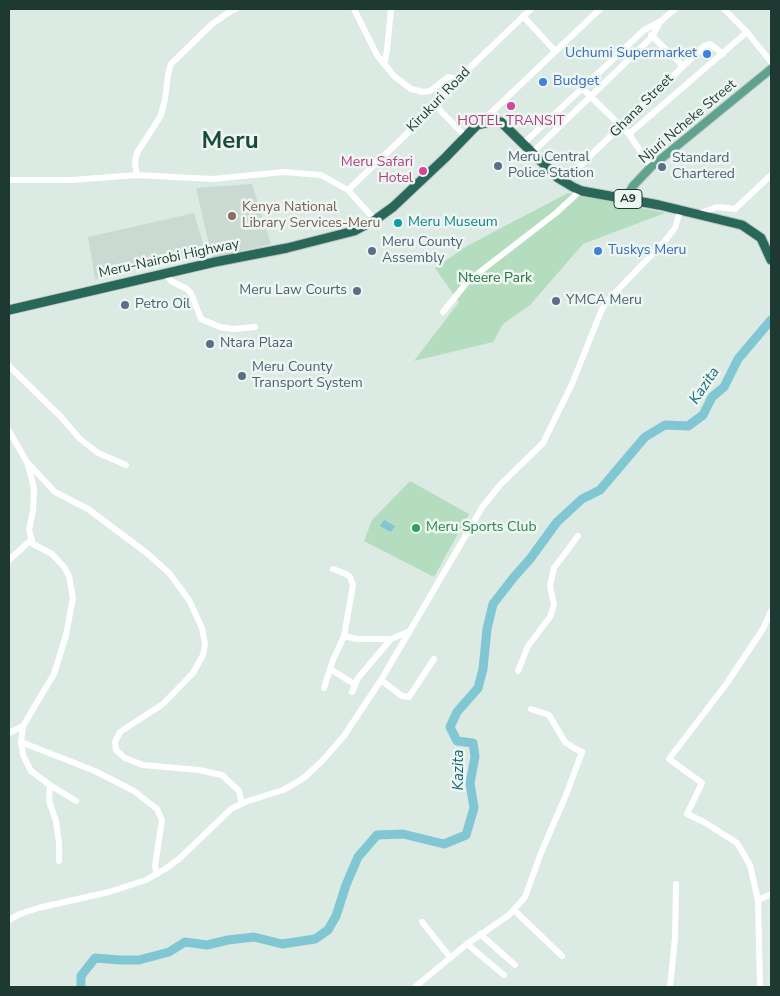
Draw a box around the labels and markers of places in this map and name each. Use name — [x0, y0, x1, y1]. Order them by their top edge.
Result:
place label: Uchumi Supermarket — [565, 46, 697, 62]
marker: Uchumi Supermarket — [701, 48, 713, 60]
place label: Budget — [553, 74, 599, 90]
marker: Budget — [537, 76, 549, 88]
marker: HOTEL TRANSIT — [505, 100, 517, 112]
place label: HOTEL TRANSIT — [457, 114, 565, 130]
place label: Meru Central Police Station — [508, 150, 594, 182]
place label: Standard Chartered — [672, 151, 735, 184]
place label: Meru Safari Hotel — [341, 155, 413, 188]
marker: Meru Central Police Station — [492, 160, 504, 172]
marker: Standard Chartered — [656, 161, 668, 173]
marker: Meru Safari Hotel — [417, 165, 429, 177]
place label: Kenya National Library Services-Meru — [242, 200, 380, 232]
marker: Kenya National Library Services-Meru — [226, 210, 238, 222]
place label: Meru Museum — [408, 215, 498, 231]
marker: Meru Museum — [392, 217, 404, 229]
place label: Meru County Assembly — [382, 235, 463, 268]
place label: Tuskys Meru — [608, 243, 686, 259]
marker: Meru County Assembly — [366, 245, 378, 257]
marker: Tuskys Meru — [592, 245, 604, 257]
place label: Meru Law Courts — [239, 283, 347, 299]
marker: Meru Law Courts — [351, 285, 363, 297]
place label: YMCA Meru — [566, 293, 642, 309]
marker: YMCA Meru — [550, 295, 562, 307]
place label: Petro Oil — [135, 297, 190, 313]
marker: Petro Oil — [119, 299, 131, 311]
place label: Ntara Plaza — [220, 336, 293, 352]
marker: Ntara Plaza — [204, 338, 216, 350]
place label: Meru County Transport System — [252, 360, 363, 392]
marker: Meru County Transport System — [236, 370, 248, 382]
place label: Meru Sports Club — [426, 520, 537, 536]
marker: Meru Sports Club — [410, 522, 422, 534]

